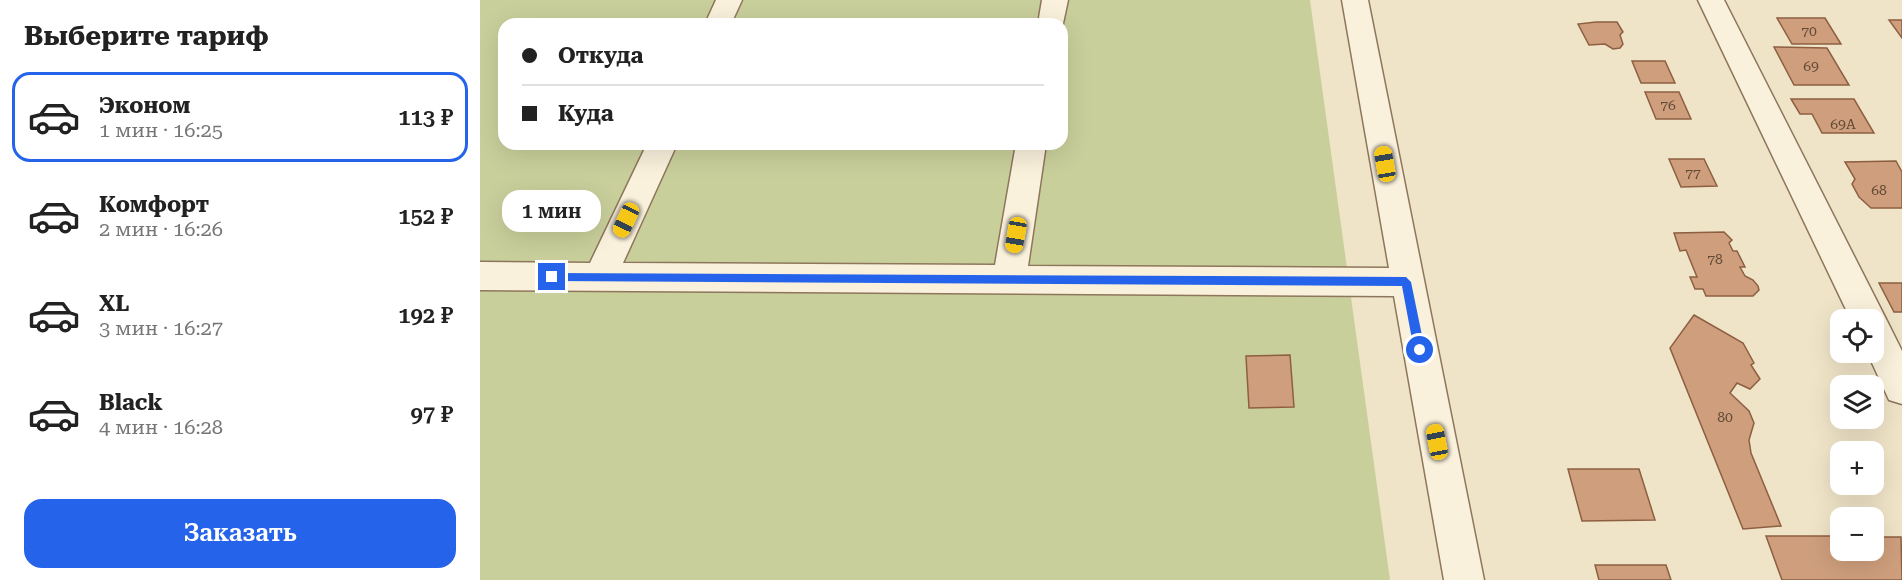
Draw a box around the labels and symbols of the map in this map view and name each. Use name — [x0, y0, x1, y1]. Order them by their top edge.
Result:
house number: 70 — [1801, 23, 1817, 39]
house number: 69 — [1803, 58, 1819, 74]
house number: 76 — [1660, 97, 1676, 113]
house number: 69А — [1830, 116, 1856, 132]
car — [1373, 145, 1397, 183]
house number: 77 — [1685, 165, 1701, 181]
house number: 68 — [1871, 182, 1887, 198]
callout: 1 мин — [502, 190, 602, 232]
car — [610, 200, 642, 240]
car — [1004, 216, 1028, 254]
house number: 78 — [1707, 251, 1723, 267]
route end — [538, 263, 565, 290]
route start — [1406, 336, 1433, 363]
house number: 80 — [1717, 409, 1733, 425]
car — [1425, 423, 1449, 461]

